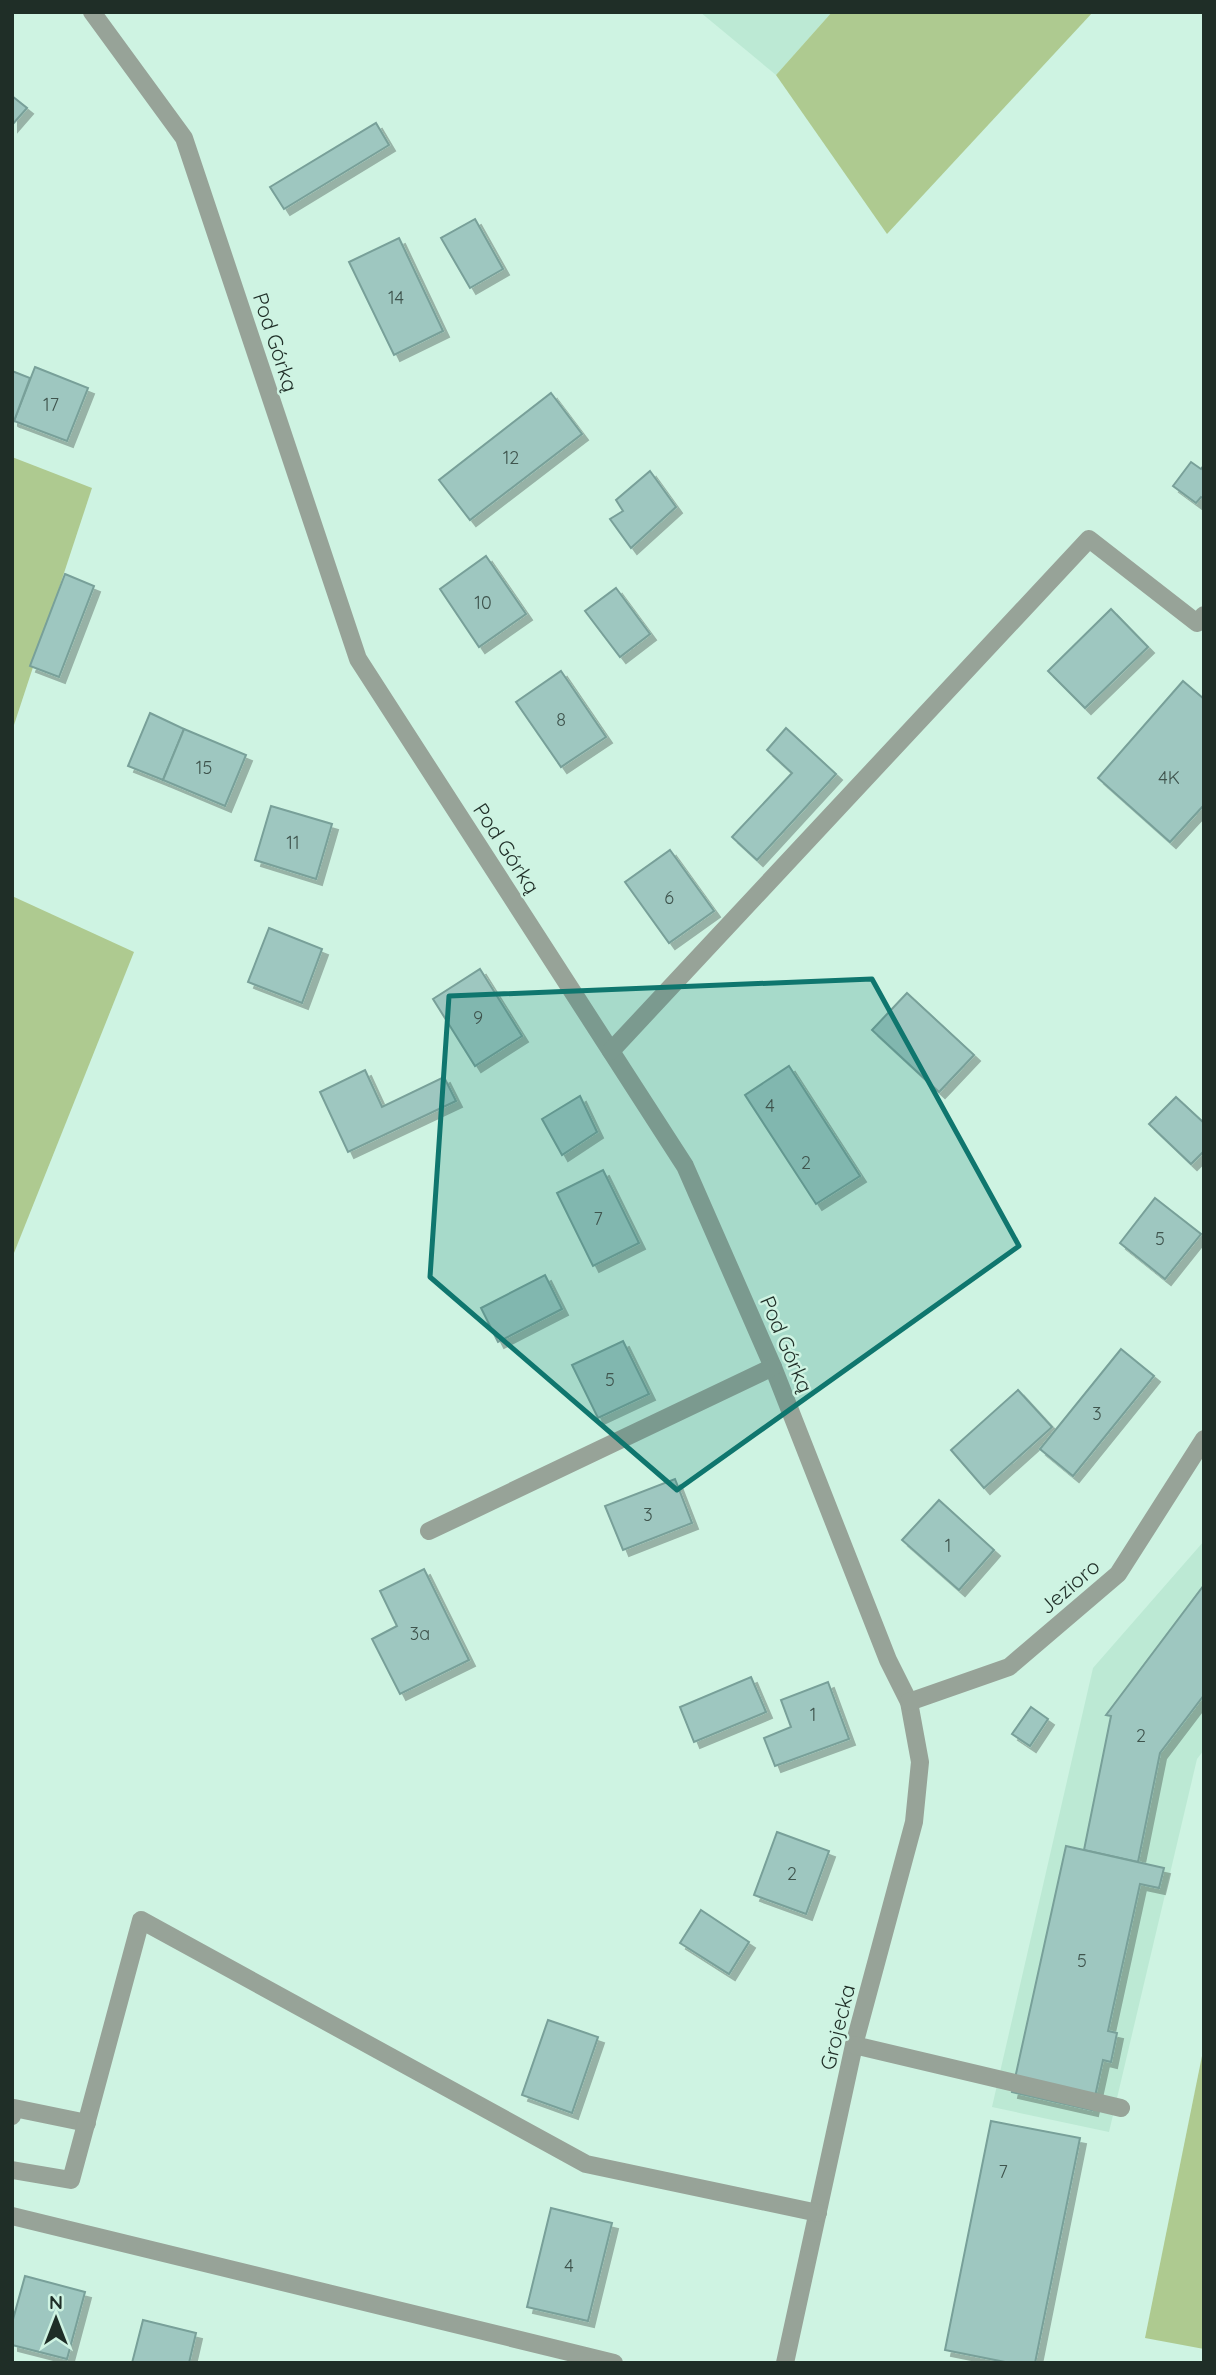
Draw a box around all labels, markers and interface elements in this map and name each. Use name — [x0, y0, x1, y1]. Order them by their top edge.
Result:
house number: 14 — [388, 286, 404, 309]
street label: Pod Górką — [248, 289, 304, 395]
house number: 17 — [43, 393, 59, 416]
house number: 12 — [503, 446, 519, 469]
house number: 10 — [474, 591, 492, 614]
house number: 8 — [556, 708, 566, 731]
house number: 15 — [196, 756, 212, 779]
house number: 4K — [1158, 766, 1180, 789]
street label: Pod Górką — [468, 798, 546, 898]
house number: 11 — [286, 831, 300, 854]
house number: 6 — [664, 886, 674, 909]
house number: 9 — [473, 1006, 483, 1029]
house number: 4 — [765, 1094, 775, 1117]
house number: 2 — [801, 1151, 811, 1174]
house number: 7 — [593, 1207, 603, 1230]
house number: 5 — [1155, 1227, 1165, 1250]
street label: Pod Górką — [755, 1292, 819, 1396]
house number: 5 — [605, 1368, 615, 1391]
house number: 3 — [1092, 1402, 1102, 1425]
house number: 3 — [643, 1503, 653, 1526]
house number: 1 — [945, 1534, 951, 1557]
street label: Jezioro — [1034, 1553, 1104, 1619]
house number: 3a — [410, 1622, 430, 1645]
house number: 1 — [810, 1703, 816, 1726]
house number: 2 — [1136, 1724, 1146, 1747]
house number: 2 — [787, 1862, 797, 1885]
house number: 5 — [1077, 1949, 1087, 1972]
street label: Grojecka — [814, 1982, 860, 2072]
house number: 7 — [998, 2160, 1008, 2183]
house number: 4 — [564, 2254, 574, 2277]
north arrow — [21, 2284, 91, 2354]
text: N — [49, 2290, 63, 2314]

